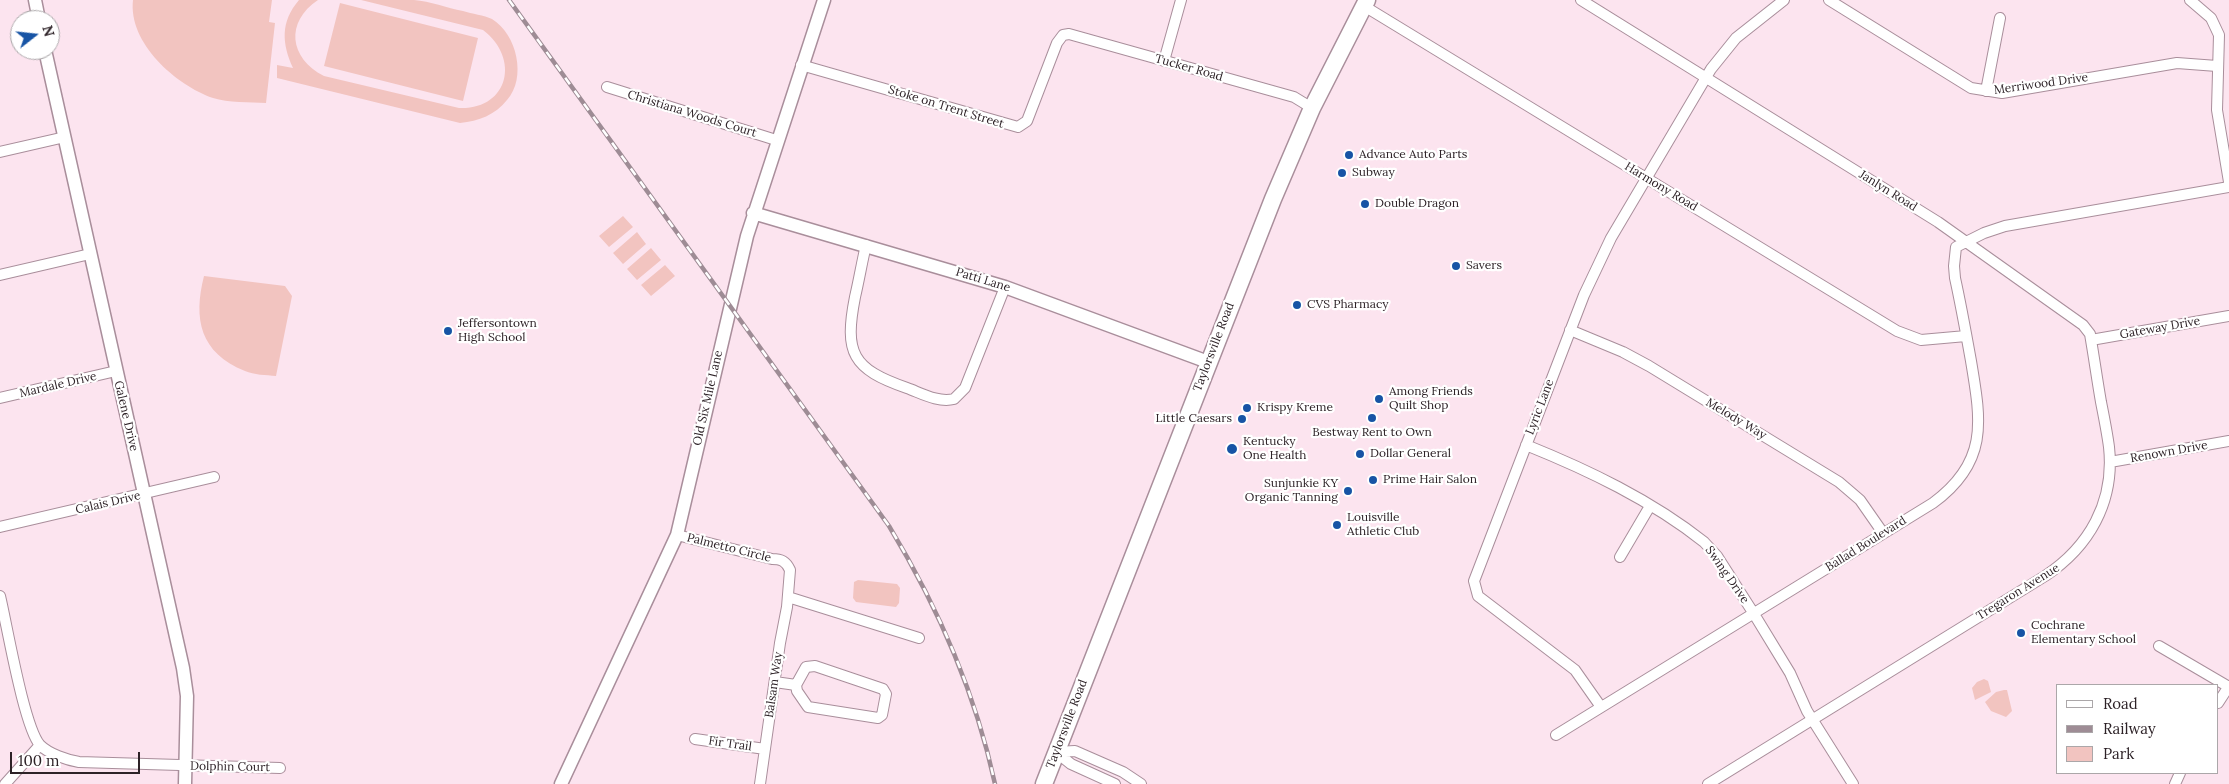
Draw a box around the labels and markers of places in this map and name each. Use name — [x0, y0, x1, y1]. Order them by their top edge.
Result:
place label: Advance Auto Parts — [1359, 148, 1467, 162]
marker: Advance Auto Parts — [1343, 149, 1355, 161]
place label: Subway — [1352, 166, 1395, 180]
marker: Subway — [1336, 167, 1348, 179]
place label: Double Dragon — [1375, 197, 1459, 211]
marker: Double Dragon — [1359, 198, 1371, 210]
place label: Savers — [1466, 259, 1502, 273]
marker: Savers — [1450, 260, 1462, 272]
place label: CVS Pharmacy — [1307, 298, 1389, 312]
marker: CVS Pharmacy — [1291, 299, 1303, 311]
place label: Jeffersontown High School — [458, 317, 537, 345]
marker: Jeffersontown High School — [442, 325, 454, 337]
place label: Among Friends Quilt Shop — [1389, 385, 1473, 413]
marker: Among Friends Quilt Shop — [1373, 393, 1385, 405]
place label: Krispy Kreme — [1257, 401, 1333, 415]
marker: Krispy Kreme — [1241, 402, 1253, 414]
place label: Little Caesars — [1156, 412, 1232, 426]
marker: Bestway Rent to Own — [1366, 412, 1378, 424]
marker: Little Caesars — [1236, 413, 1248, 425]
place label: Bestway Rent to Own — [1312, 426, 1432, 440]
place label: Kentucky One Health — [1243, 435, 1306, 463]
marker: Kentucky One Health — [1225, 442, 1239, 456]
place label: Dollar General — [1370, 447, 1451, 461]
marker: Dollar General — [1354, 448, 1366, 460]
place label: Prime Hair Salon — [1383, 473, 1477, 487]
marker: Prime Hair Salon — [1367, 474, 1379, 486]
place label: Sunjunkie KY Organic Tanning — [1245, 477, 1338, 505]
marker: Sunjunkie KY Organic Tanning — [1342, 485, 1354, 497]
place label: Louisville Athletic Club — [1347, 511, 1419, 539]
marker: Louisville Athletic Club — [1331, 519, 1343, 531]
place label: Cochrane Elementary School — [2031, 619, 2136, 647]
marker: Cochrane Elementary School — [2015, 627, 2027, 639]

